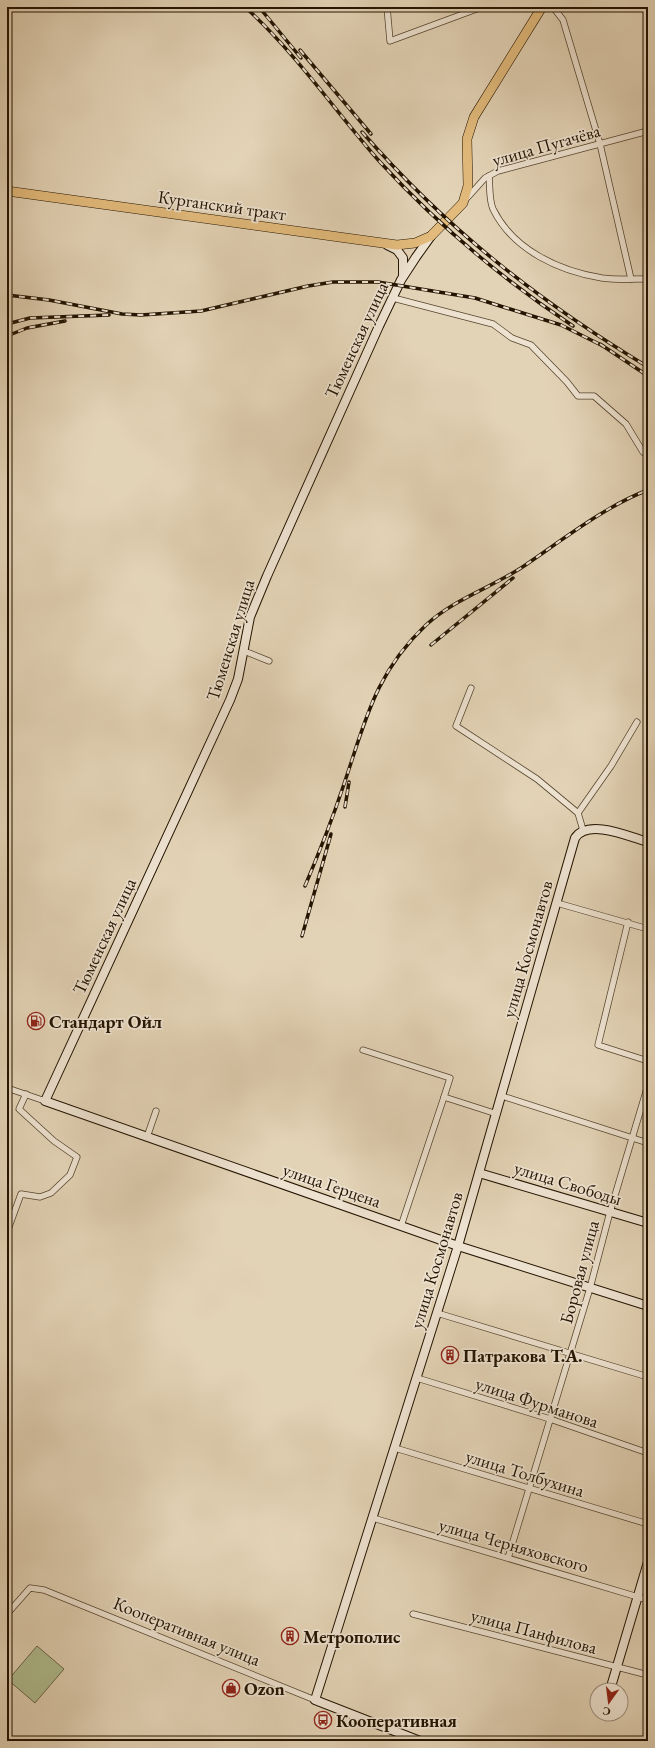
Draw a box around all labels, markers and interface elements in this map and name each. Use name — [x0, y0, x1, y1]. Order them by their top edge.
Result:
street label: улица Пугачёва — [489, 118, 604, 171]
street label: Курганский тракт — [156, 185, 288, 225]
street label: Тюменская улица — [319, 277, 393, 402]
street label: Тюменская улица — [201, 576, 260, 704]
street label: Тюменская улица — [67, 873, 141, 998]
street label: улица Космонавтов — [496, 877, 558, 1020]
place label: Стандарт Ойл — [49, 1010, 162, 1033]
fuel station icon: Стандарт Ойл — [26, 1011, 46, 1031]
street label: улица Свободы — [512, 1156, 624, 1210]
street label: улица Герцена — [280, 1157, 385, 1213]
street label: улица Космонавтов — [404, 1189, 468, 1331]
street label: Боровая улица — [554, 1217, 604, 1326]
place label: Патракова Т.А. — [463, 1344, 583, 1367]
building icon: Патракова Т.А. — [440, 1345, 460, 1365]
street label: улица Фурманова — [473, 1371, 602, 1433]
street label: улица Толбухина — [463, 1444, 588, 1502]
street label: улица Черняховского — [436, 1513, 592, 1577]
street label: Кооперативная улица — [110, 1591, 265, 1671]
street label: улица Панфилова — [468, 1603, 600, 1659]
place label: Метрополис — [303, 1625, 401, 1648]
building icon: Метрополис — [280, 1626, 300, 1646]
place label: Ozon — [244, 1677, 285, 1700]
shop icon: Ozon — [221, 1678, 241, 1698]
north arrow — [589, 1682, 629, 1722]
text: С — [601, 1704, 612, 1719]
place label: Кооперативная — [336, 1709, 457, 1732]
bus stop icon: Кооперативная — [313, 1710, 333, 1730]

